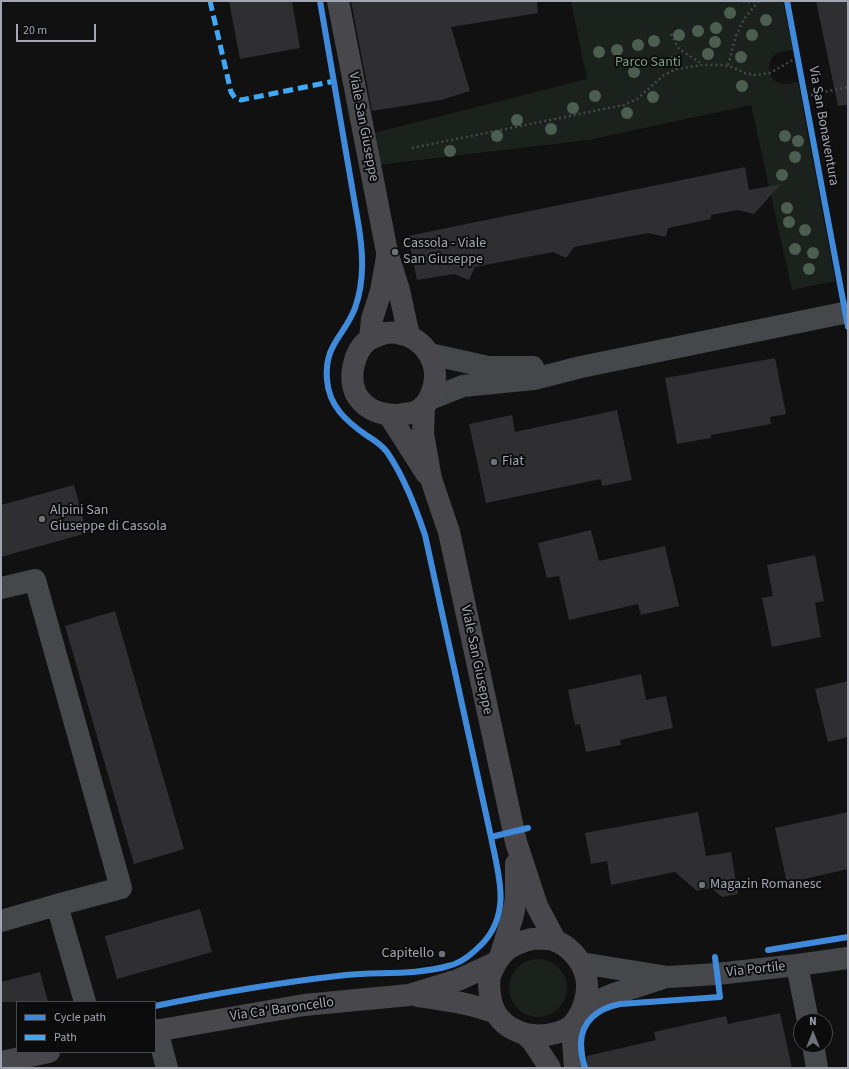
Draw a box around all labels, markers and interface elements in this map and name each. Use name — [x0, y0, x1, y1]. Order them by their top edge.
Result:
scale bar — [18, 16, 98, 42]
text: 20 m — [23, 22, 47, 39]
park label: Parco Santi — [615, 55, 681, 71]
street label: Via San Bonaventura — [804, 65, 842, 187]
street label: Viale San Giuseppe — [344, 71, 382, 183]
place label: Cassola - Viale San Giuseppe — [403, 236, 486, 268]
marker: Cassola - Viale San Giuseppe — [390, 247, 400, 257]
place label: Fiat — [502, 454, 524, 470]
marker: Fiat — [489, 457, 499, 467]
place label: Alpini San Giuseppe di Cassola — [50, 503, 167, 536]
marker: Alpini San Giuseppe di Cassola — [37, 514, 47, 524]
street label: Viale San Giuseppe — [456, 604, 496, 716]
place label: Magazin Romanesc — [710, 877, 822, 893]
marker: Magazin Romanesc — [697, 880, 707, 890]
place label: Capitello — [382, 946, 434, 962]
marker: Capitello — [437, 949, 447, 959]
street label: Via Portile — [726, 959, 786, 981]
street label: Via Ca' Baroncello — [229, 994, 335, 1026]
legend — [16, 1001, 156, 1053]
text: Cycle path — [54, 1009, 106, 1026]
north arrow — [793, 1013, 833, 1053]
text: N — [809, 1014, 817, 1029]
text: Path — [54, 1029, 77, 1046]

